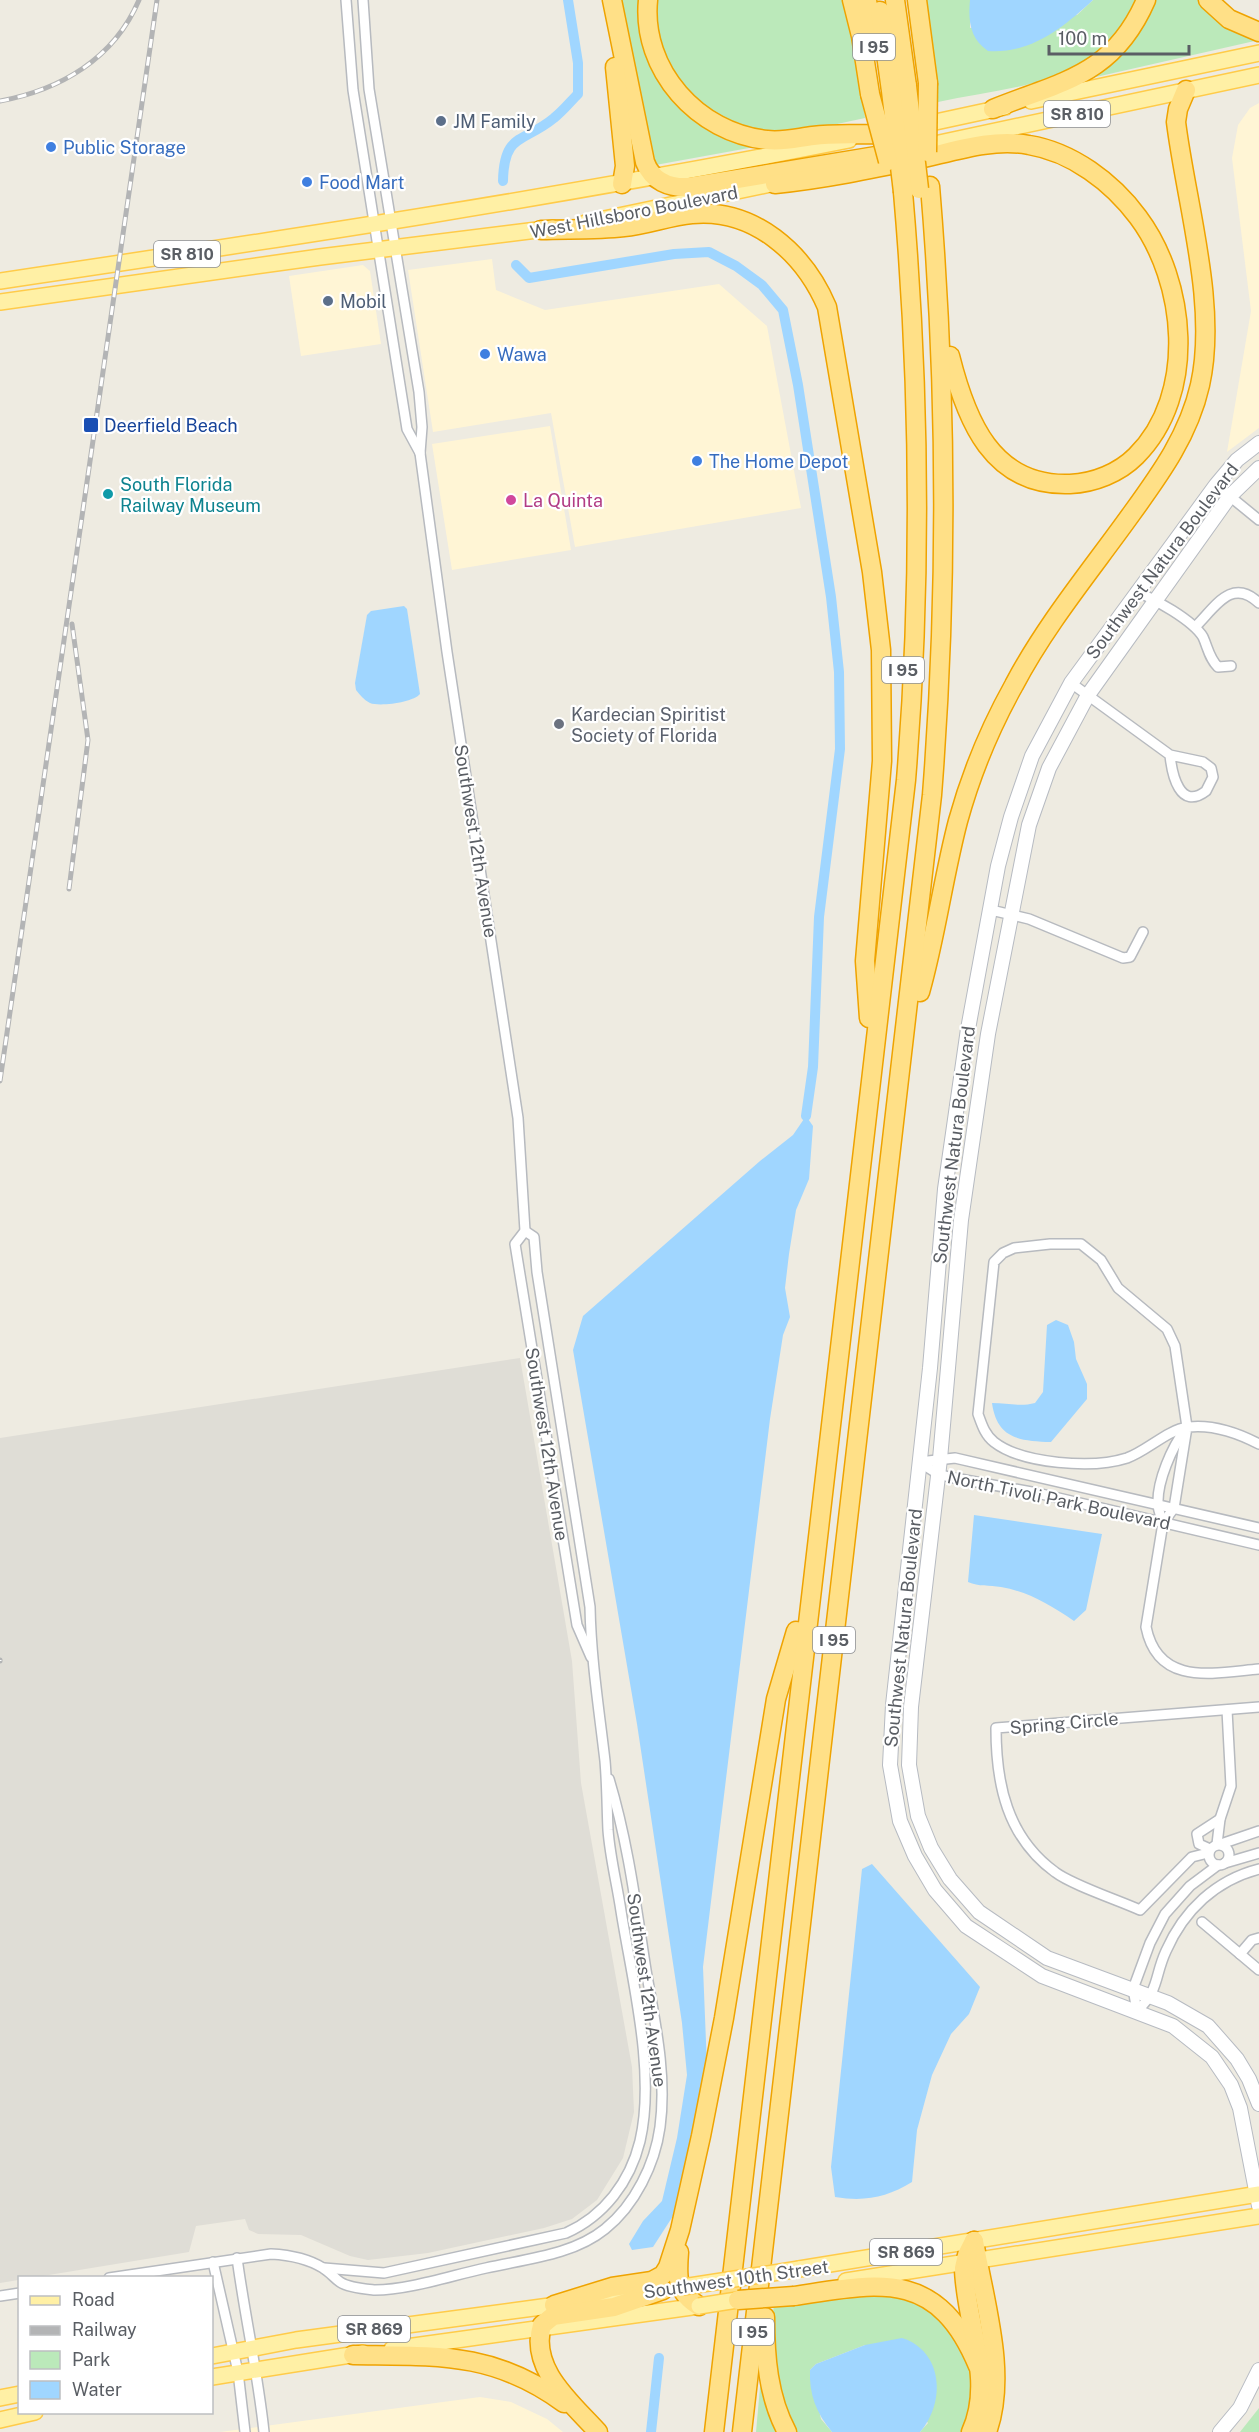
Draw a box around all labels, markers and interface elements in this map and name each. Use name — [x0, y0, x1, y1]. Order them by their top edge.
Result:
scale bar — [1049, 18, 1188, 56]
text: 100 m — [1058, 28, 1107, 49]
road number: I 95 — [853, 34, 895, 60]
road number: SR 810 — [1044, 101, 1110, 127]
place label: JM Family — [453, 111, 536, 132]
marker: JM Family — [434, 114, 448, 128]
place label: Public Storage — [63, 137, 186, 158]
marker: Public Storage — [44, 140, 58, 154]
place label: Food Mart — [319, 172, 405, 193]
marker: Food Mart — [300, 175, 314, 189]
street label: West Hillsboro Boulevard — [528, 182, 740, 242]
road number: SR 810 — [154, 241, 220, 267]
place label: Mobil — [340, 291, 387, 312]
marker: Mobil — [321, 294, 335, 308]
place label: Wawa — [497, 344, 547, 365]
marker: Wawa — [478, 347, 492, 361]
place label: Deerfield Beach — [104, 415, 238, 436]
marker: Deerfield Beach — [82, 416, 100, 434]
place label: The Home Depot — [709, 451, 849, 472]
marker: The Home Depot — [690, 454, 704, 468]
street label: Southwest Natura Boulevard — [1081, 459, 1243, 663]
place label: South Florida Railway Museum — [120, 474, 261, 516]
marker: South Florida Railway Museum — [101, 487, 115, 501]
place label: La Quinta — [523, 490, 603, 511]
marker: La Quinta — [504, 493, 518, 507]
road number: I 95 — [882, 657, 924, 683]
place label: Kardecian Spiritist Society of Florida — [571, 704, 726, 746]
marker: Kardecian Spiritist Society of Florida — [552, 717, 566, 731]
street label: Southwest 12th Avenue — [450, 743, 502, 939]
street label: Southwest Natura Boulevard — [929, 1025, 979, 1265]
street label: Southwest 12th Avenue — [521, 1346, 573, 1542]
street label: North Tivoli Park Boulevard — [945, 1466, 1173, 1534]
street label: Southwest Natura Boulevard — [880, 1508, 926, 1748]
road number: I 95 — [813, 1627, 855, 1653]
street label: Spring Circle — [1009, 1708, 1119, 1738]
street label: Southwest 12th Avenue — [623, 1892, 671, 2088]
road number: SR 869 — [870, 2239, 942, 2265]
street label: Southwest 10th Street — [642, 2256, 830, 2302]
legend — [18, 2276, 213, 2414]
text: Road — [72, 2289, 115, 2310]
road number: SR 869 — [338, 2316, 410, 2342]
text: Railway — [72, 2319, 137, 2340]
road number: I 95 — [732, 2319, 774, 2345]
text: Park — [72, 2349, 110, 2370]
text: Water — [72, 2379, 122, 2400]

